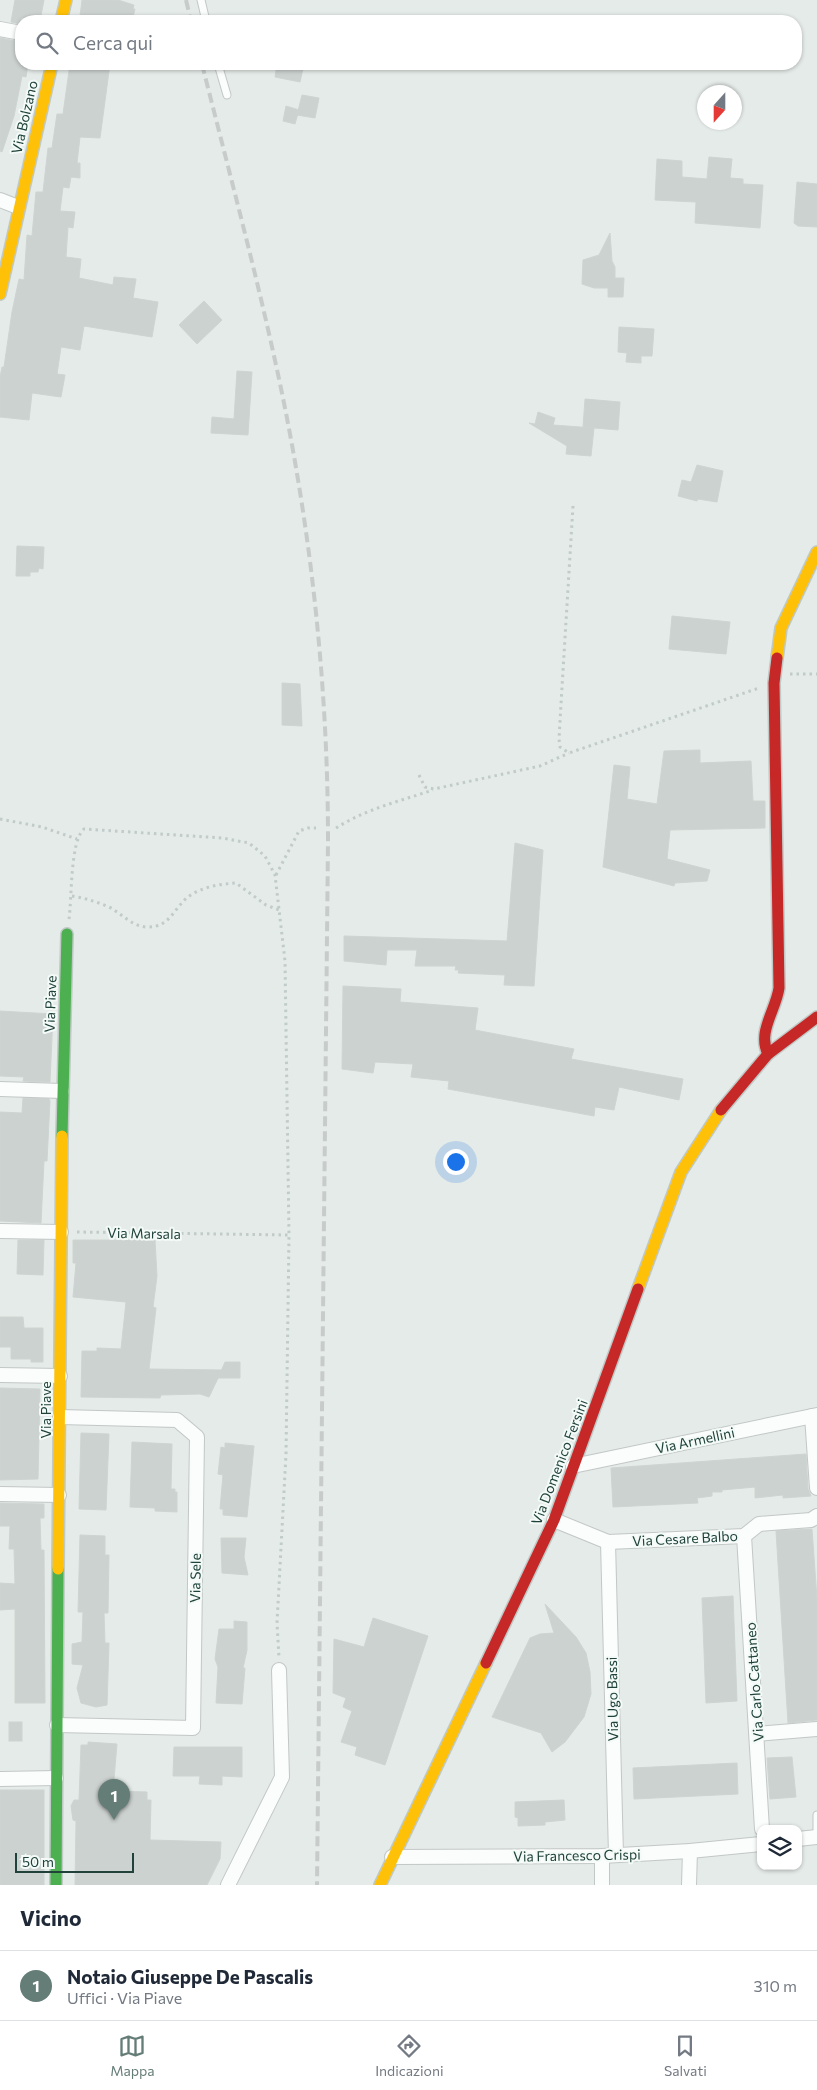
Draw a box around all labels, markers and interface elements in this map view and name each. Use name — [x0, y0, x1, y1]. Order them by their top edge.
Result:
search box — [15, 15, 802, 70]
icon: search — [33, 29, 61, 57]
text: Cerca qui — [73, 31, 153, 54]
street label: Via Bolzano — [7, 79, 41, 155]
north arrow — [697, 85, 742, 130]
street label: Via Piave — [41, 975, 59, 1033]
your location — [443, 1149, 469, 1175]
street label: Via Marsala — [107, 1224, 181, 1242]
street label: Via Piave — [37, 1381, 54, 1439]
street label: Via Domenico Fersini — [527, 1397, 591, 1527]
street label: Via Armellini — [654, 1423, 736, 1457]
street label: Via Cesare Balbo — [632, 1527, 738, 1549]
street label: Via Sele — [186, 1553, 204, 1603]
street label: Via Carlo Cattaneo — [741, 1622, 767, 1742]
street label: Via Ugo Bassi — [603, 1657, 621, 1741]
pin: 1 — [98, 1779, 130, 1820]
map controls — [757, 1825, 802, 1870]
button: layers — [757, 1825, 802, 1870]
street label: Via Francesco Crispi — [513, 1845, 641, 1865]
scale bar — [15, 1850, 134, 1873]
text: 50 m — [22, 1853, 54, 1870]
text: Vicino — [20, 1905, 81, 1930]
text: Notaio Giuseppe De Pascalis — [67, 1965, 313, 1988]
text: 1 — [32, 1976, 40, 1995]
text: 310 m — [754, 1976, 797, 1995]
text: Uffici · Via Piave — [67, 1988, 182, 2007]
tab: Mappa — [110, 2032, 155, 2079]
tab: Indicazioni — [375, 2032, 444, 2079]
tab: Salvati — [664, 2032, 707, 2079]

